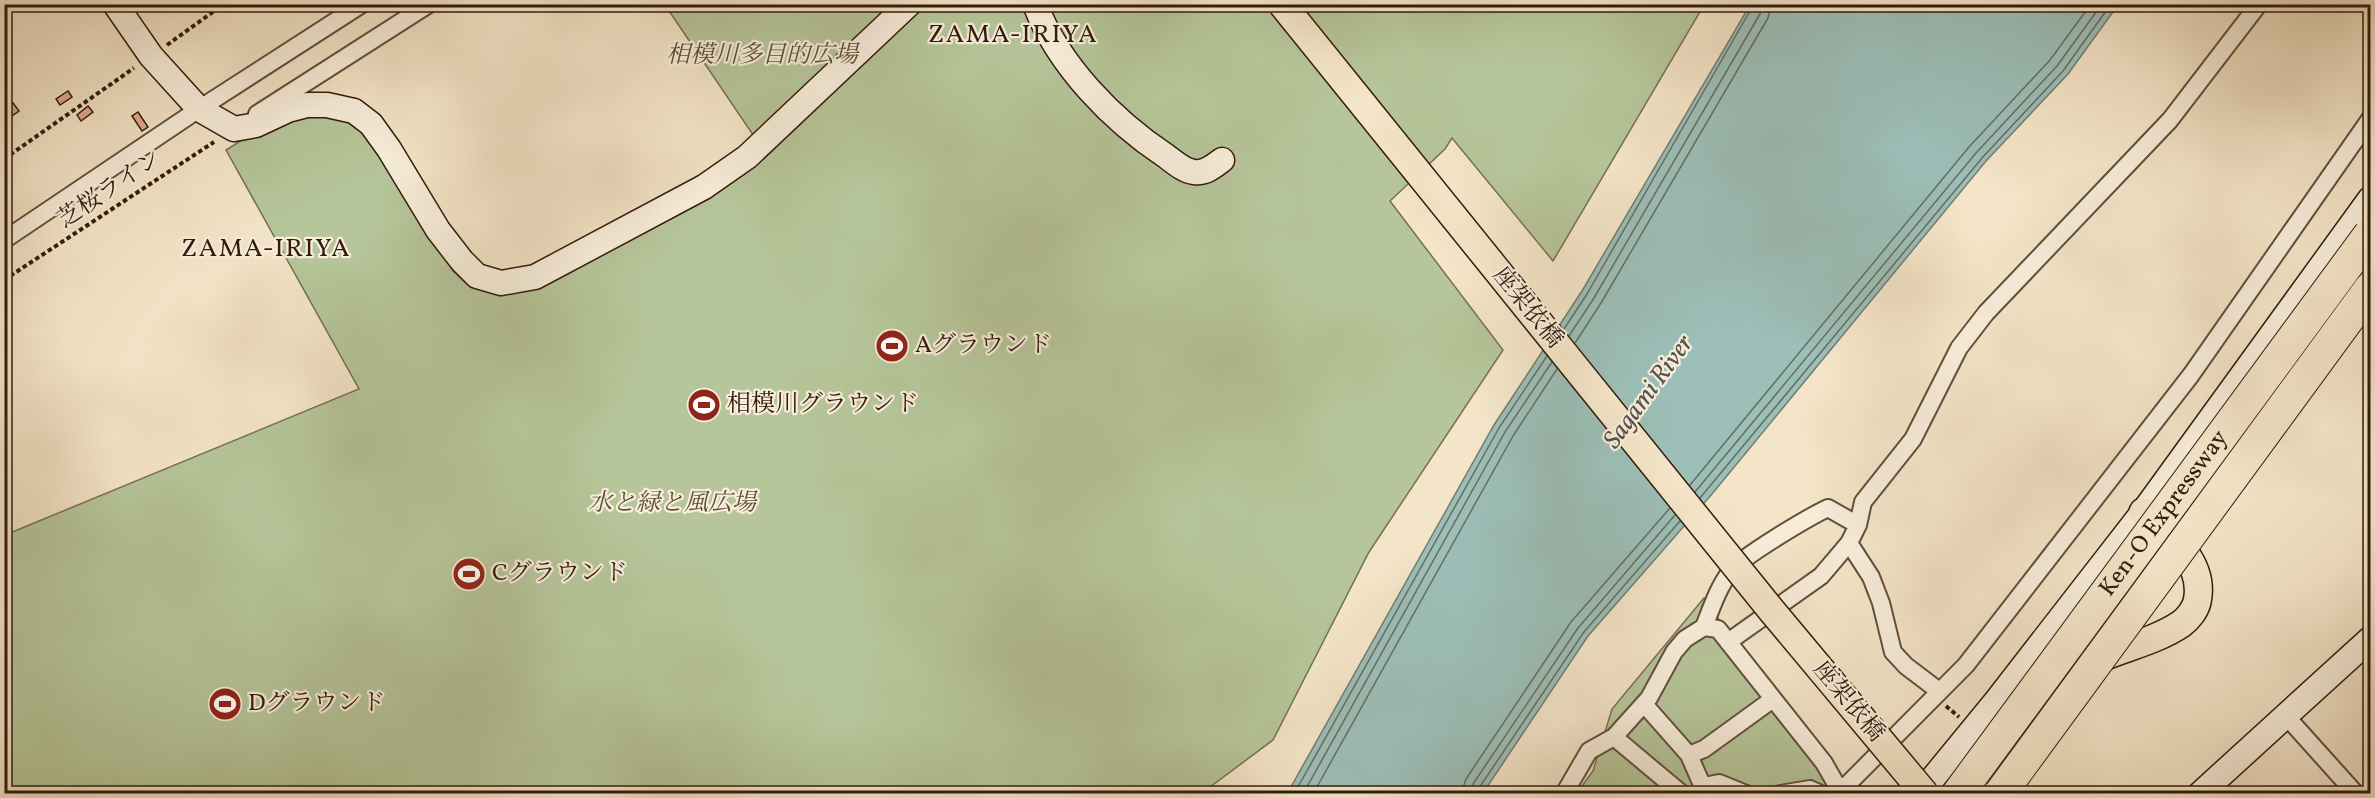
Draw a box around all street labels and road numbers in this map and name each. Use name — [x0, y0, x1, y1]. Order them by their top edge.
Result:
street label: 芝桜ライン — [51, 143, 169, 237]
street label: 座架依橋 — [1484, 260, 1570, 356]
street label: Ken-O Expressway — [2092, 423, 2237, 604]
street label: 座架依橋 — [1804, 654, 1892, 750]

